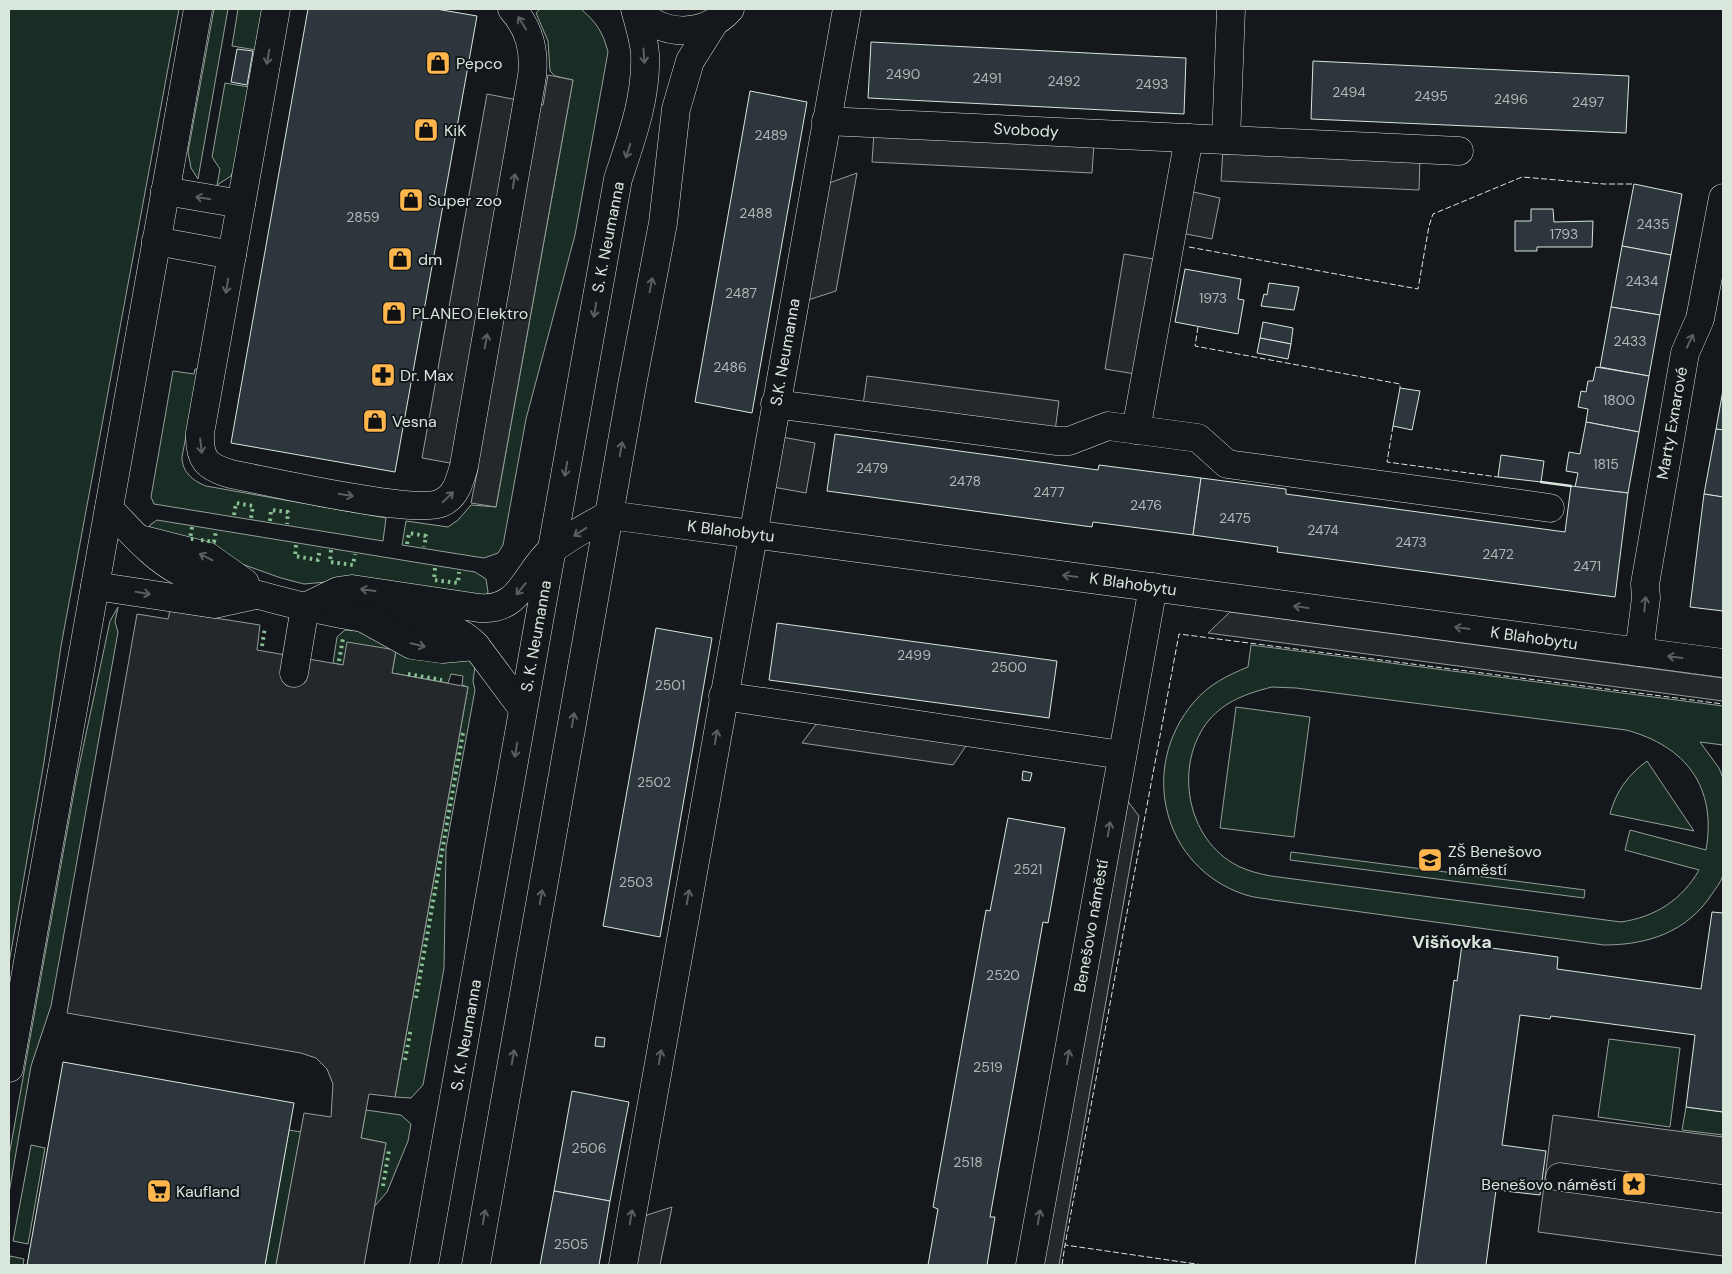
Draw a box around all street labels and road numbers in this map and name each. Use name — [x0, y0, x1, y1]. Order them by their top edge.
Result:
street label: Svobody — [993, 118, 1059, 142]
street label: S. K. Neumanna — [587, 180, 629, 294]
street label: S.K. Neumanna — [765, 297, 805, 407]
street label: Marty Exnarové — [1652, 365, 1692, 481]
street label: K Blahobytu — [686, 515, 776, 547]
street label: K Blahobytu — [1088, 567, 1178, 601]
street label: S. K. Neumanna — [516, 579, 556, 693]
street label: K Blahobytu — [1489, 621, 1579, 655]
street label: Benešovo náměstí — [1069, 857, 1113, 994]
street label: S. K. Neumanna — [446, 978, 486, 1092]

